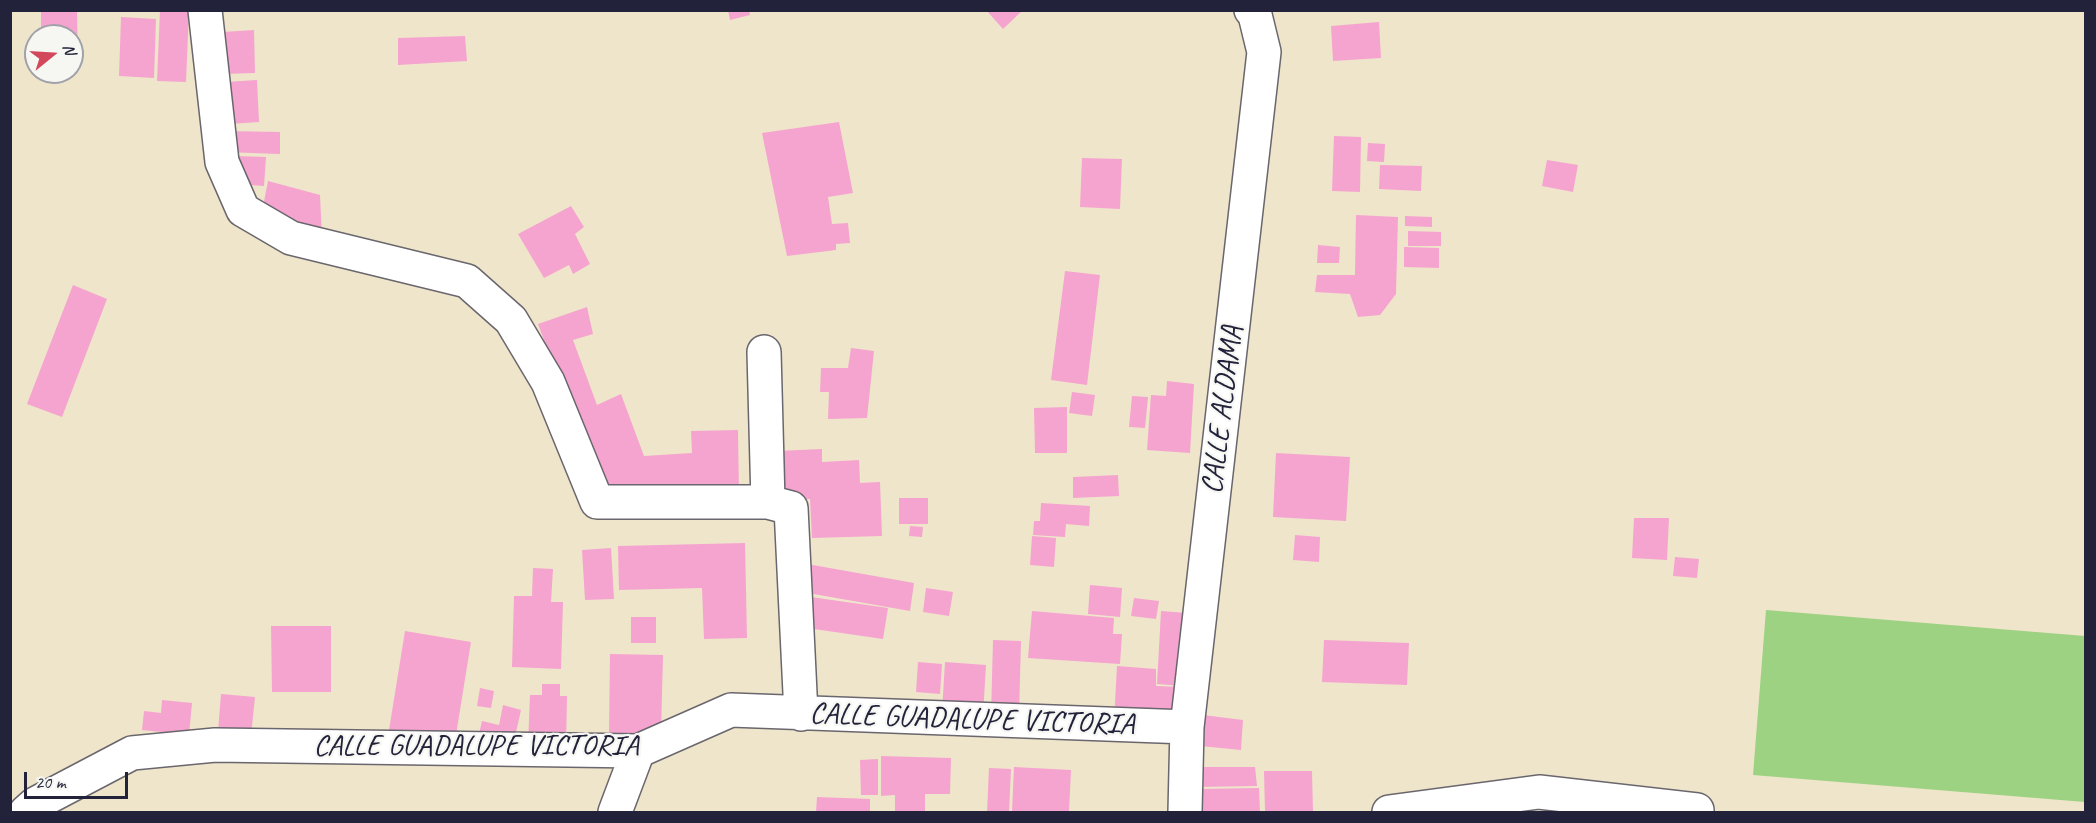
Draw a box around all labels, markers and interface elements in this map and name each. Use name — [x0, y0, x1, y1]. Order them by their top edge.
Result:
north arrow — [24, 24, 84, 84]
text: N — [58, 41, 80, 57]
street label: CALLE ALDAMA — [1195, 324, 1251, 496]
street label: CALLE GUADALUPE VICTORIA — [809, 696, 1135, 744]
street label: CALLE GUADALUPE VICTORIA — [313, 728, 639, 764]
scale bar — [27, 760, 130, 798]
text: 20 m — [35, 771, 66, 793]

